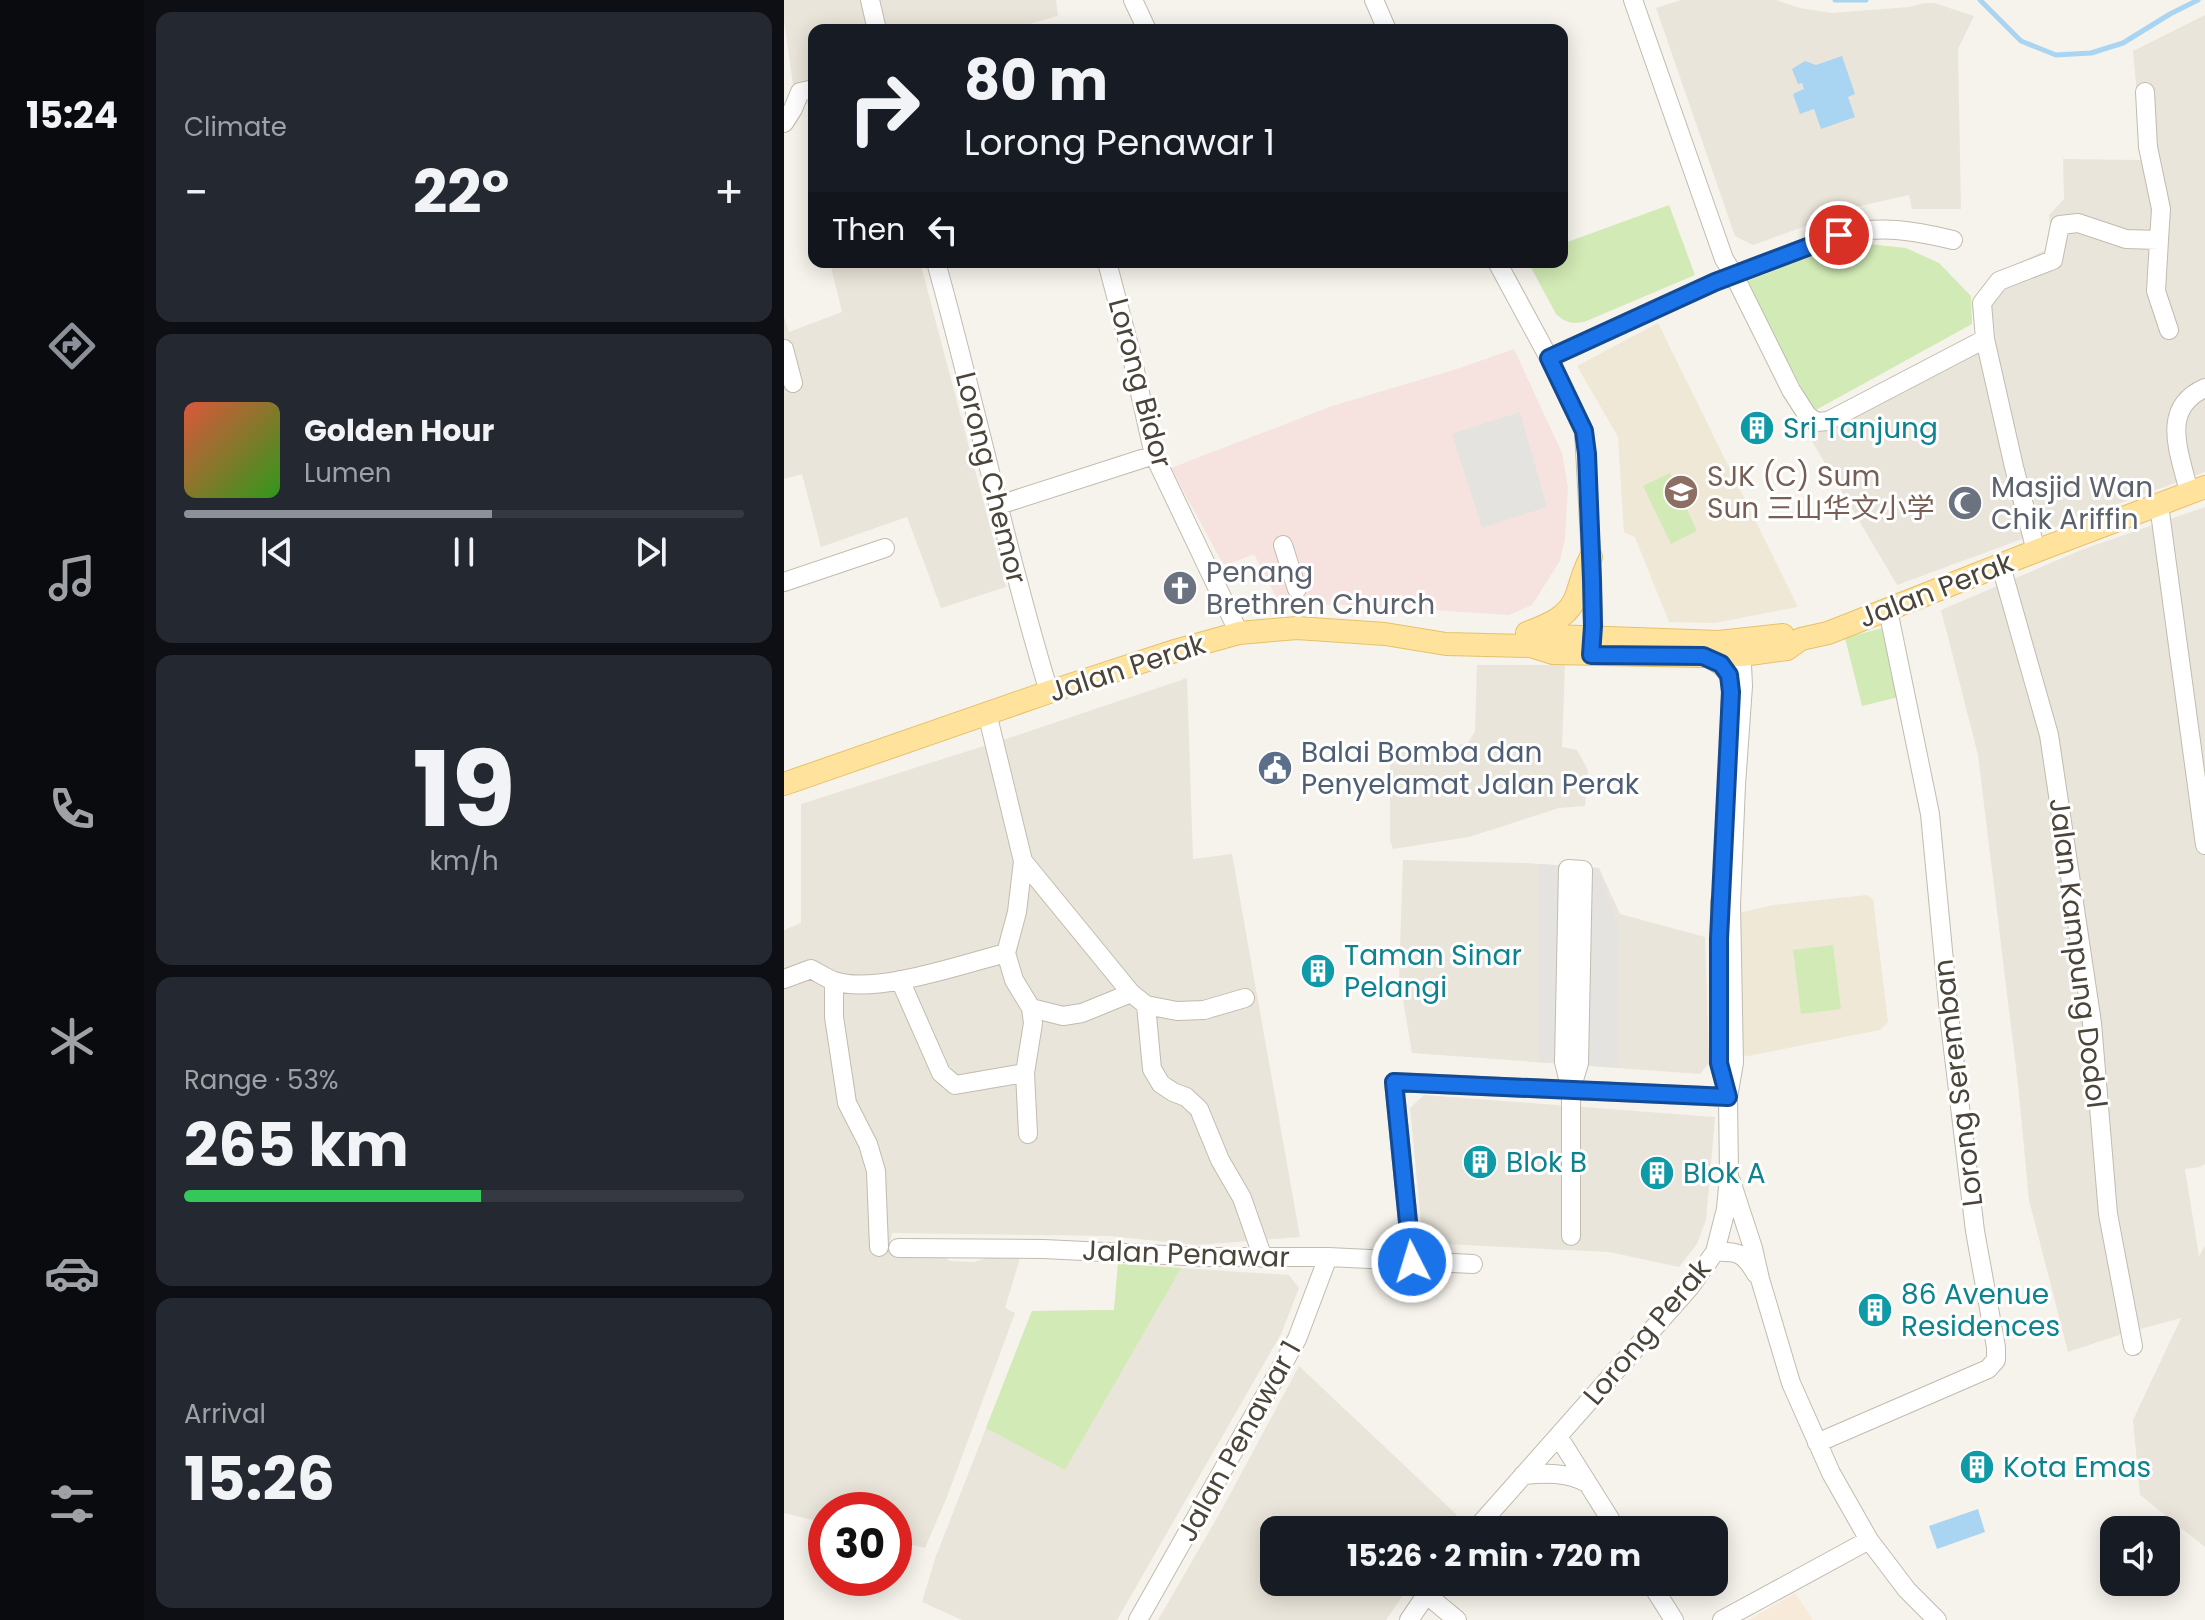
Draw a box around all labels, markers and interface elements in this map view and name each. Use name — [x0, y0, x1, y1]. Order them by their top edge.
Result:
text: 80 m — [964, 41, 1108, 120]
icon: right — [832, 56, 936, 160]
text: 15:24 — [26, 90, 118, 141]
text: Climate — [184, 109, 287, 145]
text: Lorong Penawar 1 — [964, 117, 1275, 168]
text: 22° — [413, 150, 509, 234]
text: − — [184, 162, 208, 223]
text: + — [714, 162, 744, 223]
pin — [1805, 201, 1873, 269]
text: Then — [832, 208, 905, 251]
icon: left — [921, 208, 965, 252]
icon: arrive — [1817, 213, 1861, 257]
street label: Lorong Bidor — [1099, 294, 1181, 472]
icon: directions — [44, 318, 100, 374]
street label: Lorong Chemor — [946, 368, 1036, 588]
text: Golden Hour — [304, 409, 494, 452]
building icon: Sri Tanjung — [1738, 409, 1776, 447]
place label: Sri Tanjung — [1783, 409, 1938, 448]
text: Lumen — [304, 455, 391, 491]
place label: SJK (C) Sum Sun 三山华文小学 — [1707, 457, 1935, 528]
place label: Masjid Wan Chik Ariffin — [1991, 468, 2153, 539]
school or university icon: SJK (C) Sum Sun 三山华文小学 — [1662, 473, 1700, 511]
mosque icon: Masjid Wan Chik Ariffin — [1946, 484, 1984, 522]
icon: previous — [255, 530, 299, 574]
icon: pause — [442, 530, 486, 574]
icon: next — [629, 530, 673, 574]
street label: Jalan Perak — [1853, 543, 2019, 637]
icon: music — [44, 550, 100, 606]
place label: Penang Brethren Church — [1206, 553, 1435, 624]
church icon: Penang Brethren Church — [1161, 569, 1199, 607]
street label: Jalan Perak — [1044, 624, 1211, 712]
text: 19 — [412, 717, 516, 862]
place label: Balai Bomba dan Penyelamat Jalan Perak — [1301, 733, 1640, 804]
public building icon: Balai Bomba dan Penyelamat Jalan Perak — [1256, 749, 1294, 787]
icon: phone — [44, 781, 100, 837]
street label: Jalan Kampung Dodol — [2040, 796, 2116, 1110]
text: km/h — [429, 843, 499, 879]
place label: Taman Sinar Pelangi — [1344, 936, 1522, 1007]
building icon: Taman Sinar Pelangi — [1299, 952, 1337, 990]
street label: Lorong Seremban — [1923, 957, 1993, 1209]
icon: climate — [44, 1013, 100, 1069]
text: Range · 53% — [184, 1062, 339, 1098]
text: 265 km — [184, 1103, 409, 1187]
building icon: Blok B — [1461, 1143, 1499, 1181]
place label: Blok B — [1506, 1143, 1587, 1182]
building icon: Blok A — [1638, 1154, 1676, 1192]
place label: Blok A — [1683, 1154, 1766, 1193]
position arrow — [1370, 1220, 1454, 1304]
street label: Jalan Penawar — [1082, 1231, 1290, 1277]
icon: car — [44, 1245, 100, 1301]
street label: Lorong Perak — [1574, 1250, 1720, 1414]
place label: 86 Avenue Residences — [1901, 1275, 2060, 1346]
building icon: 86 Avenue Residences — [1856, 1291, 1894, 1329]
street label: Jalan Penawar 1 — [1168, 1334, 1310, 1548]
text: Arrival — [184, 1396, 266, 1432]
text: 15:26 — [184, 1437, 335, 1521]
building icon: Kota Emas — [1958, 1448, 1996, 1486]
place label: Kota Emas — [2003, 1448, 2151, 1487]
icon: filters — [44, 1476, 100, 1532]
speed limit sign: 30 — [808, 1492, 912, 1596]
map controls — [2100, 1516, 2180, 1596]
button: sound — [2100, 1516, 2180, 1596]
text: 15:26 · 2 min · 720 m — [1347, 1534, 1641, 1577]

